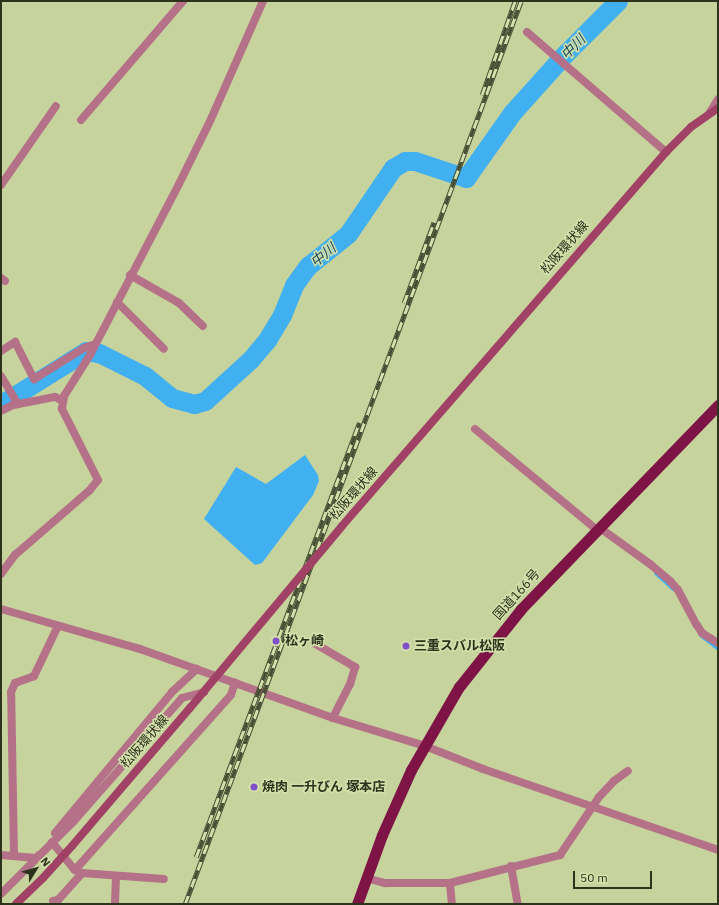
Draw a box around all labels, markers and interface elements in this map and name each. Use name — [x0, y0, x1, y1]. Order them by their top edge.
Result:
water label: 中川 — [557, 31, 589, 63]
street label: 松阪環状線 — [538, 218, 592, 278]
water label: 中川 — [307, 240, 339, 270]
street label: 松阪環状線 — [327, 464, 381, 524]
street label: 国道166号 — [490, 567, 544, 623]
place label: 松ヶ崎 — [285, 633, 324, 649]
marker: 松ヶ崎 — [270, 635, 282, 647]
place label: 三重スバル松阪 — [414, 638, 505, 654]
marker: 三重スバル松阪 — [401, 641, 411, 651]
street label: 松阪環状線 — [118, 712, 172, 772]
place label: 焼肉 一升びん 塚本店 — [262, 779, 385, 795]
marker: 焼肉 一升びん 塚本店 — [249, 782, 259, 792]
north arrow — [16, 849, 56, 889]
text: N — [38, 854, 54, 869]
scale bar — [575, 863, 654, 889]
text: 50 m — [580, 870, 608, 885]

